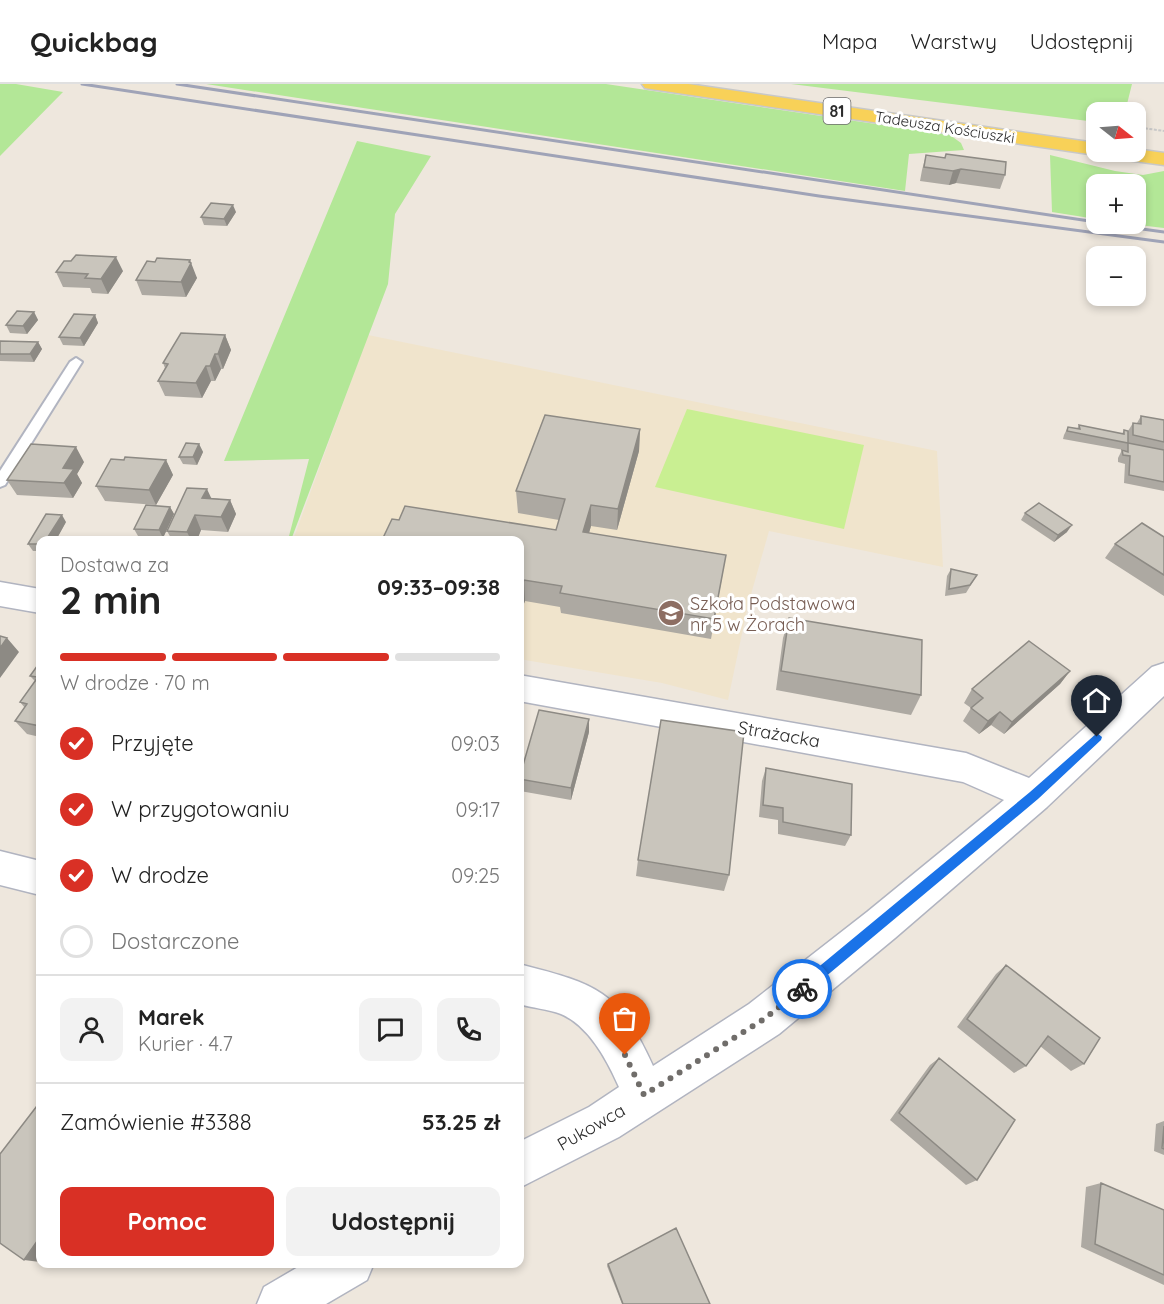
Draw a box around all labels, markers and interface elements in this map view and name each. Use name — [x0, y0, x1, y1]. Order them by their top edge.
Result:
text: Quickbag — [30, 24, 158, 59]
text: Mapa — [822, 28, 877, 54]
text: Warstwy — [910, 28, 997, 54]
text: Udostępnij — [1030, 28, 1134, 54]
road number: 81 — [824, 98, 850, 124]
north arrow — [1086, 102, 1146, 162]
map controls — [1086, 102, 1146, 306]
street label: Tadeusza Kościuszki — [874, 107, 1016, 147]
button: + — [1086, 174, 1146, 234]
button: − — [1086, 246, 1146, 306]
text: Dostawa za — [60, 552, 169, 577]
text: 09:33–09:38 — [377, 573, 500, 601]
text: 2 min — [60, 575, 162, 624]
place label: Szkoła Podstawowa nr 5 w Żorach — [690, 592, 855, 636]
school or university icon: Szkoła Podstawowa nr 5 w Żorach — [656, 598, 686, 628]
text: W drodze · 70 m — [60, 670, 210, 695]
pin — [1071, 675, 1122, 737]
icon: home — [1080, 684, 1113, 717]
street label: Strażacka — [736, 715, 822, 753]
icon: check — [60, 727, 93, 760]
text: Przyjęte — [111, 729, 194, 757]
text: 09:03 — [451, 731, 500, 756]
icon: check — [60, 793, 93, 826]
text: W przygotowaniu — [111, 795, 290, 823]
text: 09:17 — [456, 797, 500, 822]
icon: check — [60, 859, 93, 892]
text: W drodze — [111, 861, 209, 889]
text: 09:25 — [451, 863, 500, 888]
text: Dostarczone — [111, 927, 240, 955]
courier — [772, 959, 832, 1019]
icon: bike — [786, 973, 819, 1006]
pin — [599, 993, 650, 1055]
button: person — [60, 998, 123, 1061]
button: chat — [359, 998, 422, 1061]
button: phone — [437, 998, 500, 1061]
icon: bag — [608, 1002, 641, 1035]
text: Marek — [138, 1003, 204, 1031]
text: Kurier · 4.7 — [138, 1031, 233, 1056]
street label: Pukowca — [553, 1098, 629, 1156]
text: Zamówienie #3388 — [60, 1108, 252, 1136]
text: 53.25 zł — [422, 1108, 500, 1136]
button: Pomoc — [60, 1187, 274, 1256]
button: Udostępnij — [286, 1187, 500, 1256]

